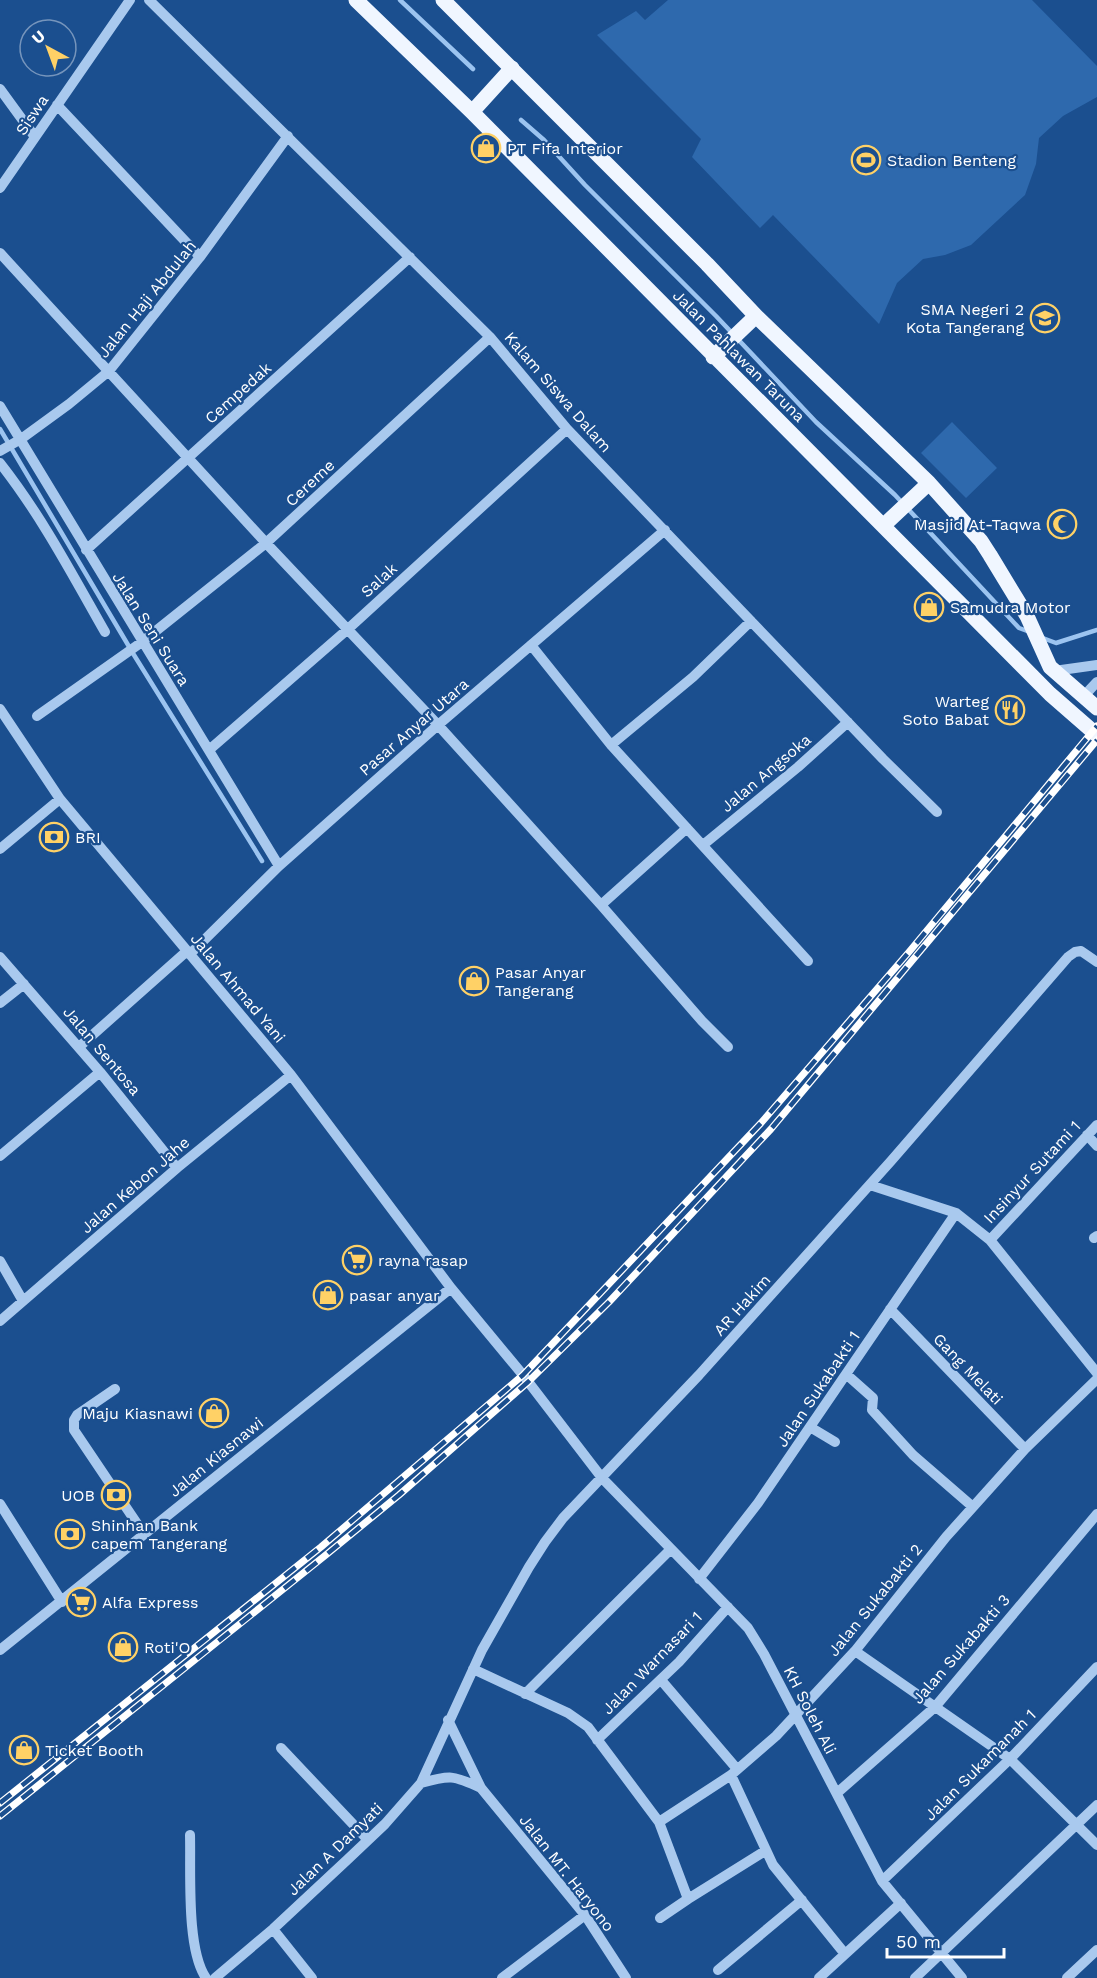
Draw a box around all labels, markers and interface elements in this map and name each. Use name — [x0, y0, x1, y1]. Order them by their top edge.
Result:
north arrow — [18, 18, 78, 78]
text: U — [28, 26, 49, 48]
street label: Siswa — [12, 91, 52, 139]
shop icon: PT Fifa Interior — [470, 132, 502, 164]
place label: PT Fifa Interior — [507, 139, 623, 158]
sports icon: Stadion Benteng — [850, 144, 882, 176]
place label: Stadion Benteng — [887, 151, 1017, 170]
street label: Jalan Haji Abdulah — [94, 236, 200, 362]
street label: Jalan Pahlawan Taruna — [669, 286, 809, 426]
place label: SMA Negeri 2 Kota Tangerang — [906, 300, 1024, 337]
school or university icon: SMA Negeri 2 Kota Tangerang — [1029, 302, 1061, 334]
street label: Kalam Siswa Dalam — [500, 328, 616, 456]
street label: Cempedak — [201, 358, 275, 428]
street label: Cereme — [282, 456, 338, 510]
mosque icon: Masjid At-Taqwa — [1046, 508, 1078, 540]
place label: Masjid At-Taqwa — [914, 515, 1041, 534]
street label: Salak — [357, 559, 401, 601]
street label: Jalan Seni Suara — [108, 569, 194, 689]
shop icon: Samudra Motor — [913, 591, 945, 623]
place label: Samudra Motor — [950, 598, 1071, 617]
street label: Pasar Anyar Utara — [355, 674, 473, 780]
place label: Warteg Soto Babat — [903, 692, 989, 729]
restaurant icon: Warteg Soto Babat — [994, 694, 1026, 726]
street label: Jalan Angsoka — [717, 730, 815, 816]
bank icon: BRI — [38, 821, 70, 853]
place label: BRI — [75, 828, 101, 847]
street label: Jalan Ahmad Yani — [187, 929, 289, 1047]
place label: Pasar Anyar Tangerang — [495, 963, 587, 1000]
shop icon: Pasar Anyar Tangerang — [458, 965, 490, 997]
street label: Jalan Sentosa — [59, 1003, 145, 1099]
street label: Insinyur Sutami 1 — [980, 1117, 1084, 1227]
street label: Jalan Kebon Jahe — [77, 1133, 193, 1237]
supermarket icon: rayna rasap — [341, 1244, 373, 1276]
place label: rayna rasap — [378, 1251, 468, 1270]
street label: AR Hakim — [710, 1270, 774, 1340]
shop icon: pasar anyar — [312, 1279, 344, 1311]
place label: pasar anyar — [349, 1286, 440, 1305]
street label: Jalan Sukabakti 1 — [772, 1327, 864, 1451]
street label: Gang Melati — [929, 1329, 1007, 1409]
shop icon: Maju Kiasnawi — [198, 1397, 230, 1429]
place label: Maju Kiasnawi — [82, 1404, 193, 1423]
street label: Jalan Kiasnawi — [165, 1413, 267, 1501]
bank icon: UOB — [100, 1479, 132, 1511]
place label: UOB — [61, 1486, 95, 1505]
place label: Shinhan Bank capem Tangerang — [91, 1516, 228, 1553]
bank icon: Shinhan Bank capem Tangerang — [54, 1518, 86, 1550]
street label: Jalan Sukabakti 2 — [824, 1540, 926, 1660]
supermarket icon: Alfa Express — [65, 1586, 97, 1618]
street label: Jalan Sukabakti 3 — [908, 1590, 1014, 1708]
place label: Alfa Express — [102, 1593, 199, 1612]
street label: Jalan Warnasari 1 — [598, 1608, 706, 1718]
shop icon: Roti'O — [107, 1631, 139, 1663]
place label: Roti'O — [144, 1638, 191, 1657]
street label: KH Soleh Ali — [780, 1663, 840, 1757]
street label: Jalan Sukamanah 1 — [920, 1705, 1040, 1825]
shop icon: Ticket Booth — [8, 1734, 40, 1766]
place label: Ticket Booth — [45, 1741, 144, 1760]
street label: Jalan A Damyati — [283, 1799, 387, 1899]
street label: Jalan MT. Haryono — [515, 1811, 619, 1935]
scale bar — [887, 1921, 1004, 1959]
text: 50 m — [896, 1931, 941, 1952]

